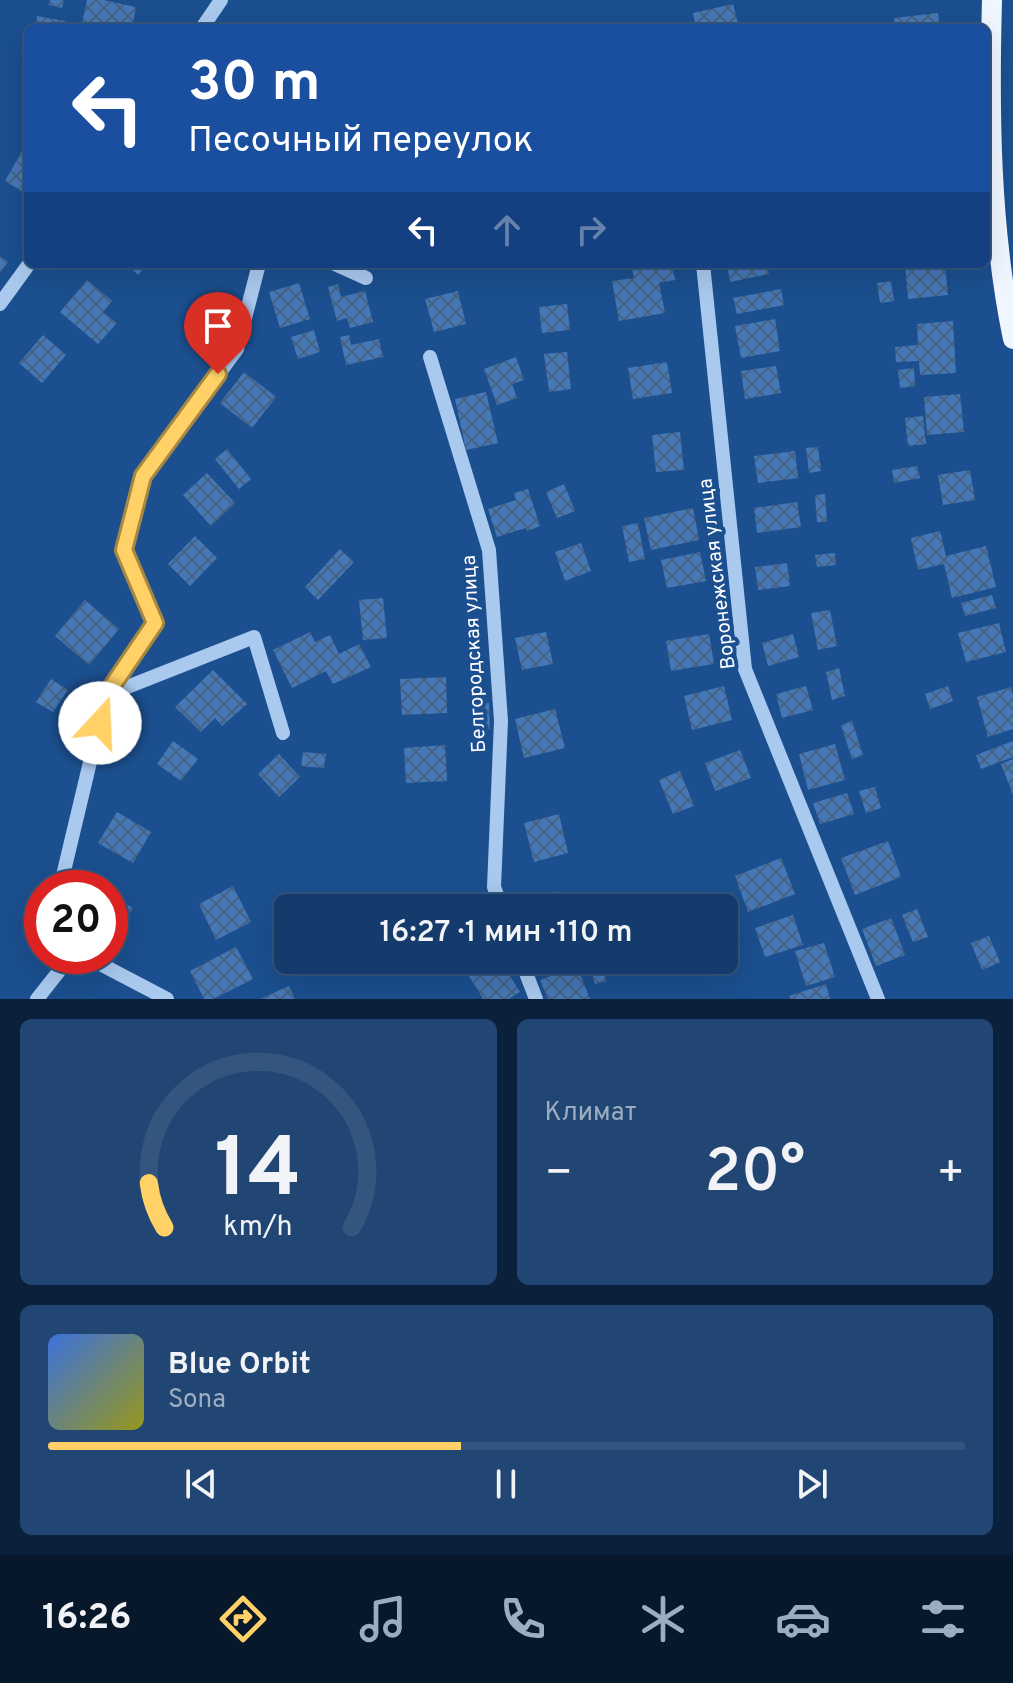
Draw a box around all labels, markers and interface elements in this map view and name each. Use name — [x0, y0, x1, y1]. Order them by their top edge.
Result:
text: 30 m — [188, 50, 321, 120]
icon: left — [56, 56, 160, 160]
text: Песочный переулок — [188, 119, 534, 165]
icon: left — [401, 208, 445, 252]
icon: ahead — [485, 208, 529, 252]
icon: right — [569, 208, 613, 252]
pin — [184, 292, 252, 374]
icon: arrive — [196, 304, 240, 348]
street label: Воронежская улица — [693, 477, 743, 671]
street label: Белгородская улица — [457, 554, 493, 753]
position arrow — [58, 681, 142, 765]
speed limit sign: 20 — [24, 870, 128, 974]
text: 16:27 · 1 мин · 110 m — [379, 915, 633, 952]
text: Климат — [545, 1097, 636, 1130]
text: 14 — [215, 1121, 302, 1226]
text: 20° — [704, 1137, 805, 1213]
text: − — [545, 1147, 573, 1203]
text: + — [937, 1147, 965, 1203]
text: km/h — [224, 1210, 293, 1246]
text: Blue Orbit — [168, 1347, 311, 1384]
text: Sona — [168, 1384, 226, 1417]
icon: previous — [179, 1462, 223, 1506]
icon: pause — [484, 1462, 528, 1506]
icon: next — [790, 1462, 834, 1506]
icon: directions — [215, 1591, 271, 1647]
icon: music — [355, 1591, 411, 1647]
icon: phone — [495, 1591, 551, 1647]
icon: climate — [635, 1591, 691, 1647]
icon: car — [775, 1591, 831, 1647]
icon: filters — [915, 1591, 971, 1647]
text: 16:26 — [42, 1596, 131, 1642]

